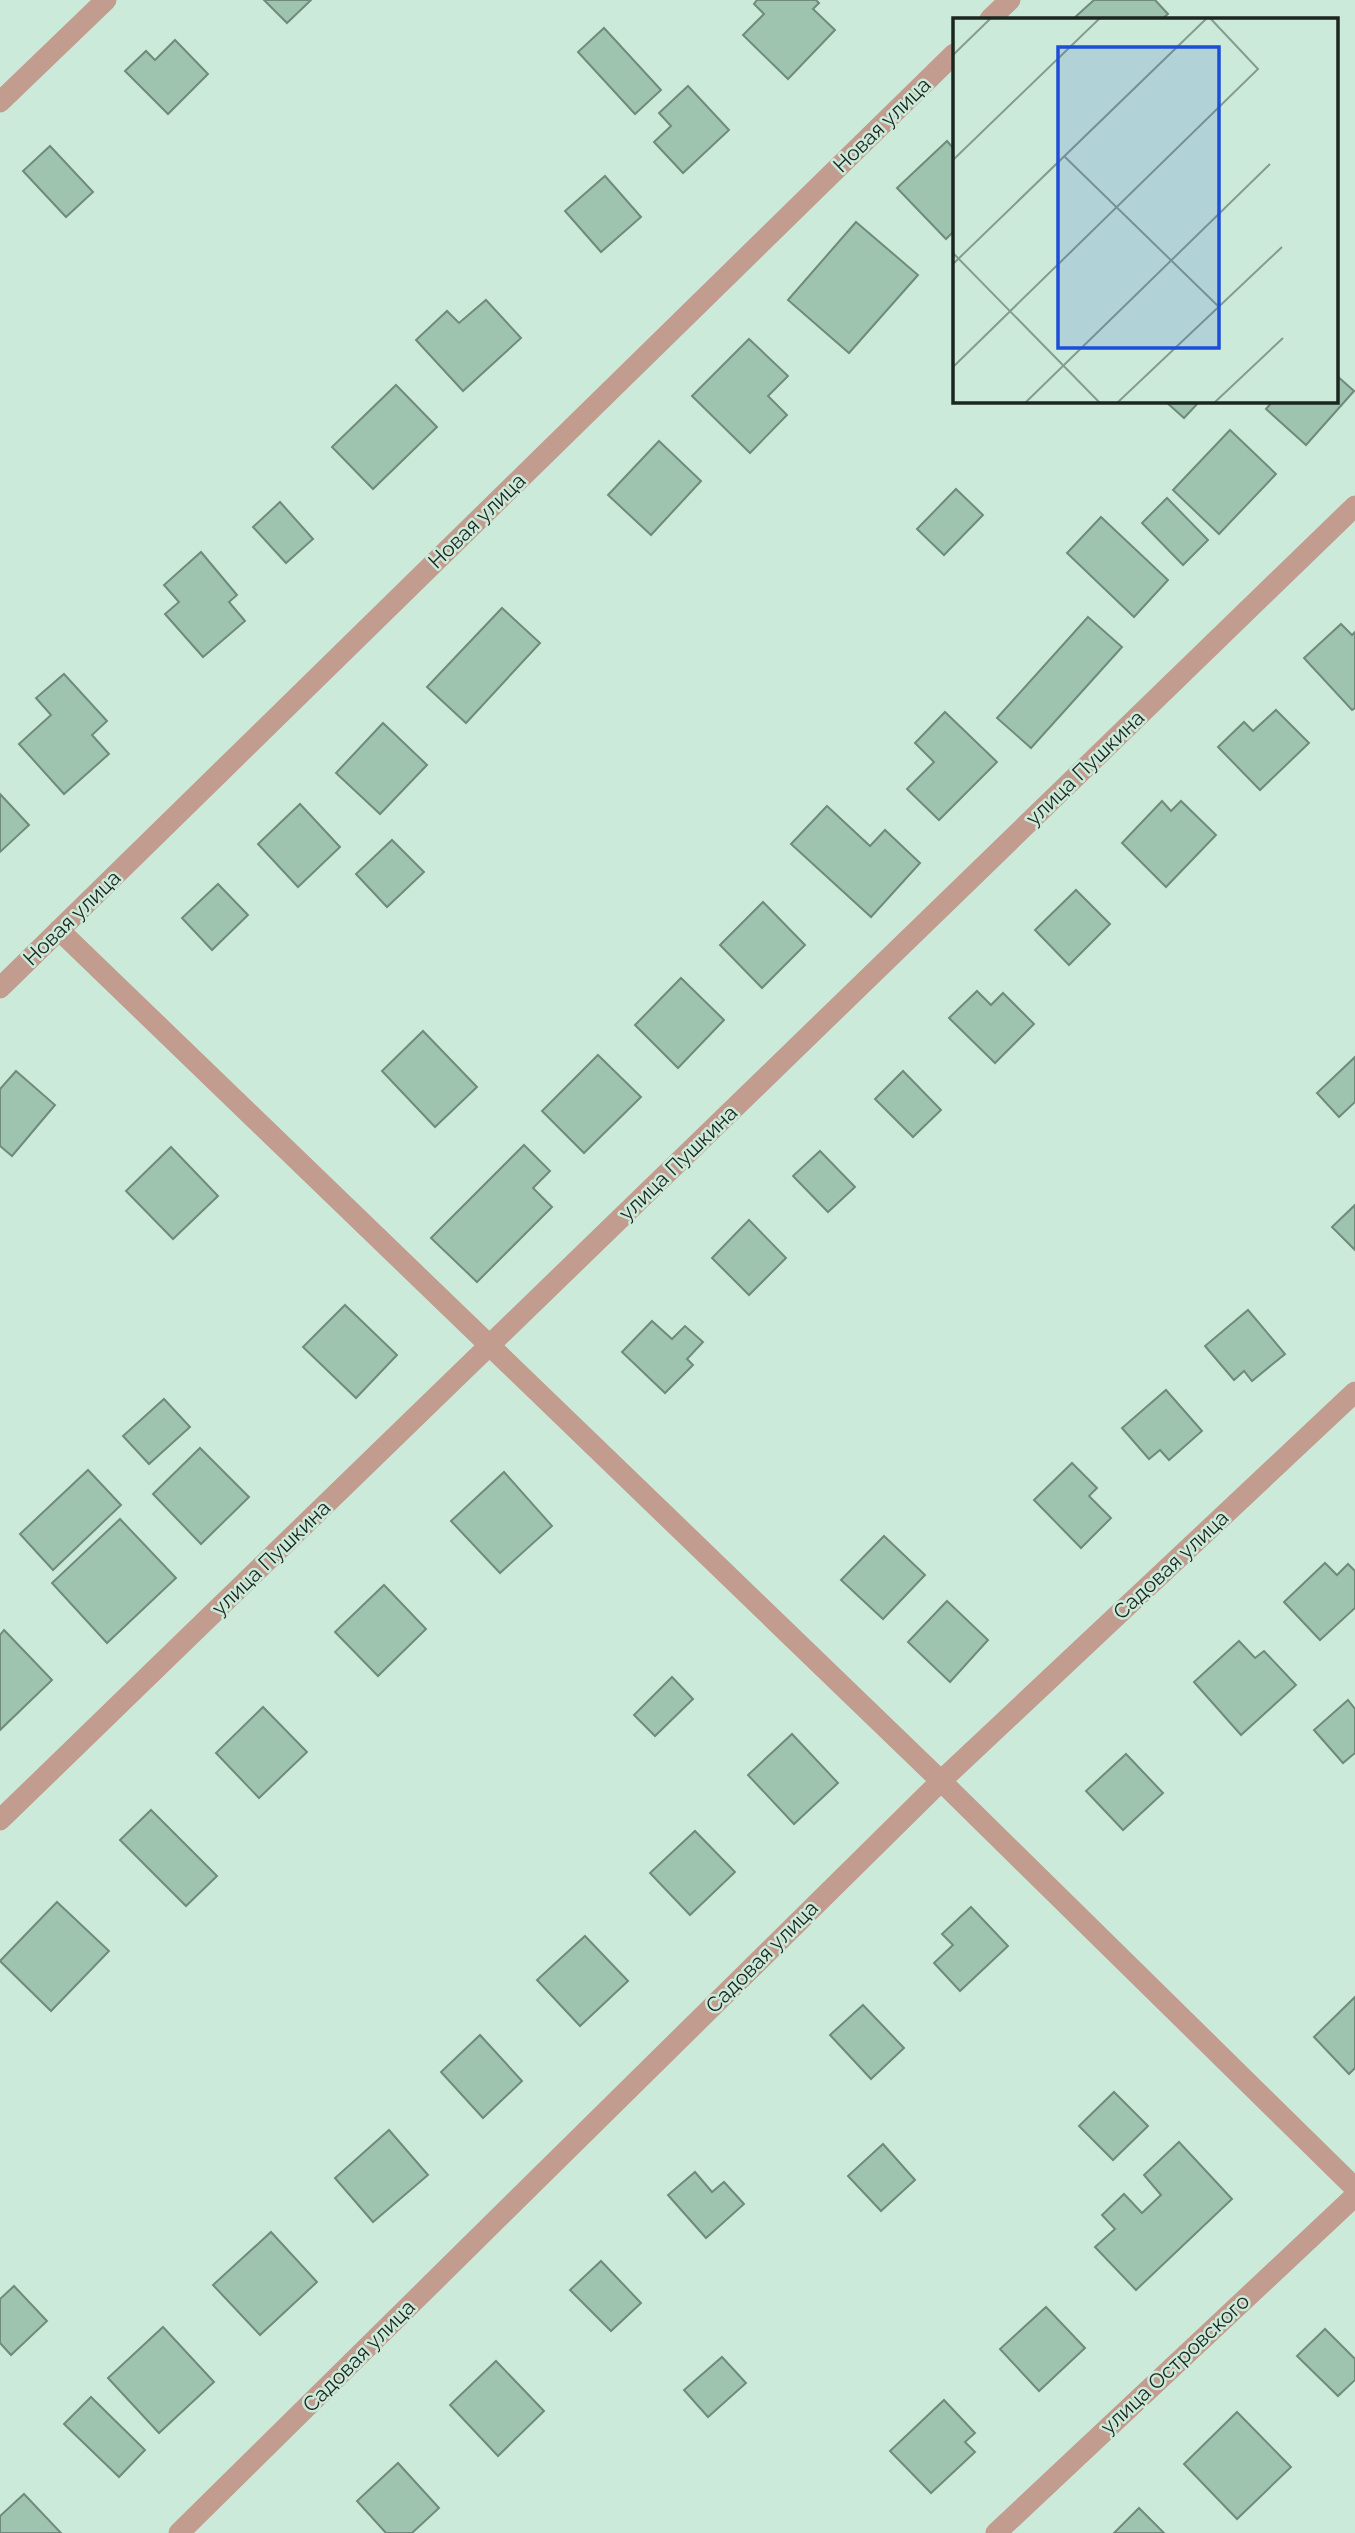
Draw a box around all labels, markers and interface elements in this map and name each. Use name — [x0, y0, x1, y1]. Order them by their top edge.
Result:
inset map — [953, 18, 1338, 402]
street label: Новая улица — [828, 72, 936, 177]
street label: Новая улица — [423, 468, 531, 573]
street label: улица Пушкина — [1020, 705, 1149, 830]
street label: Новая улица — [18, 865, 126, 970]
street label: улица Пушкина — [613, 1100, 742, 1225]
street label: улица Пушкина — [206, 1495, 335, 1620]
street label: Садовая улица — [1108, 1505, 1233, 1624]
street label: Садовая улица — [700, 1895, 823, 2018]
street label: улица Островского — [1095, 2288, 1254, 2439]
street label: Садовая улица — [297, 2294, 420, 2417]

